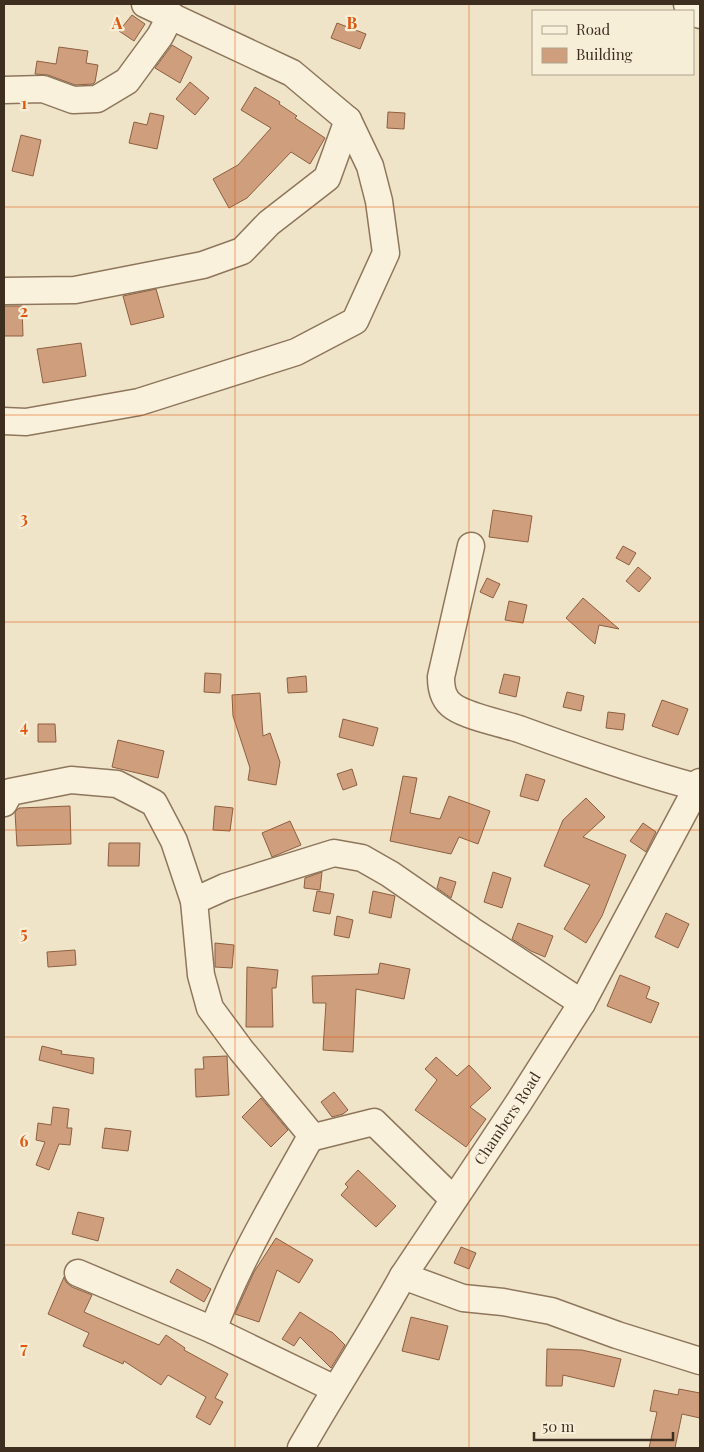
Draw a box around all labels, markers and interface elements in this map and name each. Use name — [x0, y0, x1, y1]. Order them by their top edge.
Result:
legend — [532, 10, 694, 75]
text: A — [111, 12, 123, 33]
text: B — [347, 12, 358, 33]
text: Road — [576, 19, 610, 39]
text: Building — [576, 44, 633, 64]
text: 1 — [21, 92, 27, 113]
text: 2 — [20, 300, 28, 321]
text: 3 — [20, 507, 28, 528]
text: 4 — [20, 715, 28, 736]
text: 5 — [20, 922, 28, 943]
street label: Chambers Road — [469, 1068, 545, 1168]
text: 6 — [20, 1130, 29, 1151]
text: 7 — [20, 1337, 28, 1358]
scale bar — [534, 1410, 673, 1442]
text: 50 m — [542, 1416, 575, 1436]

